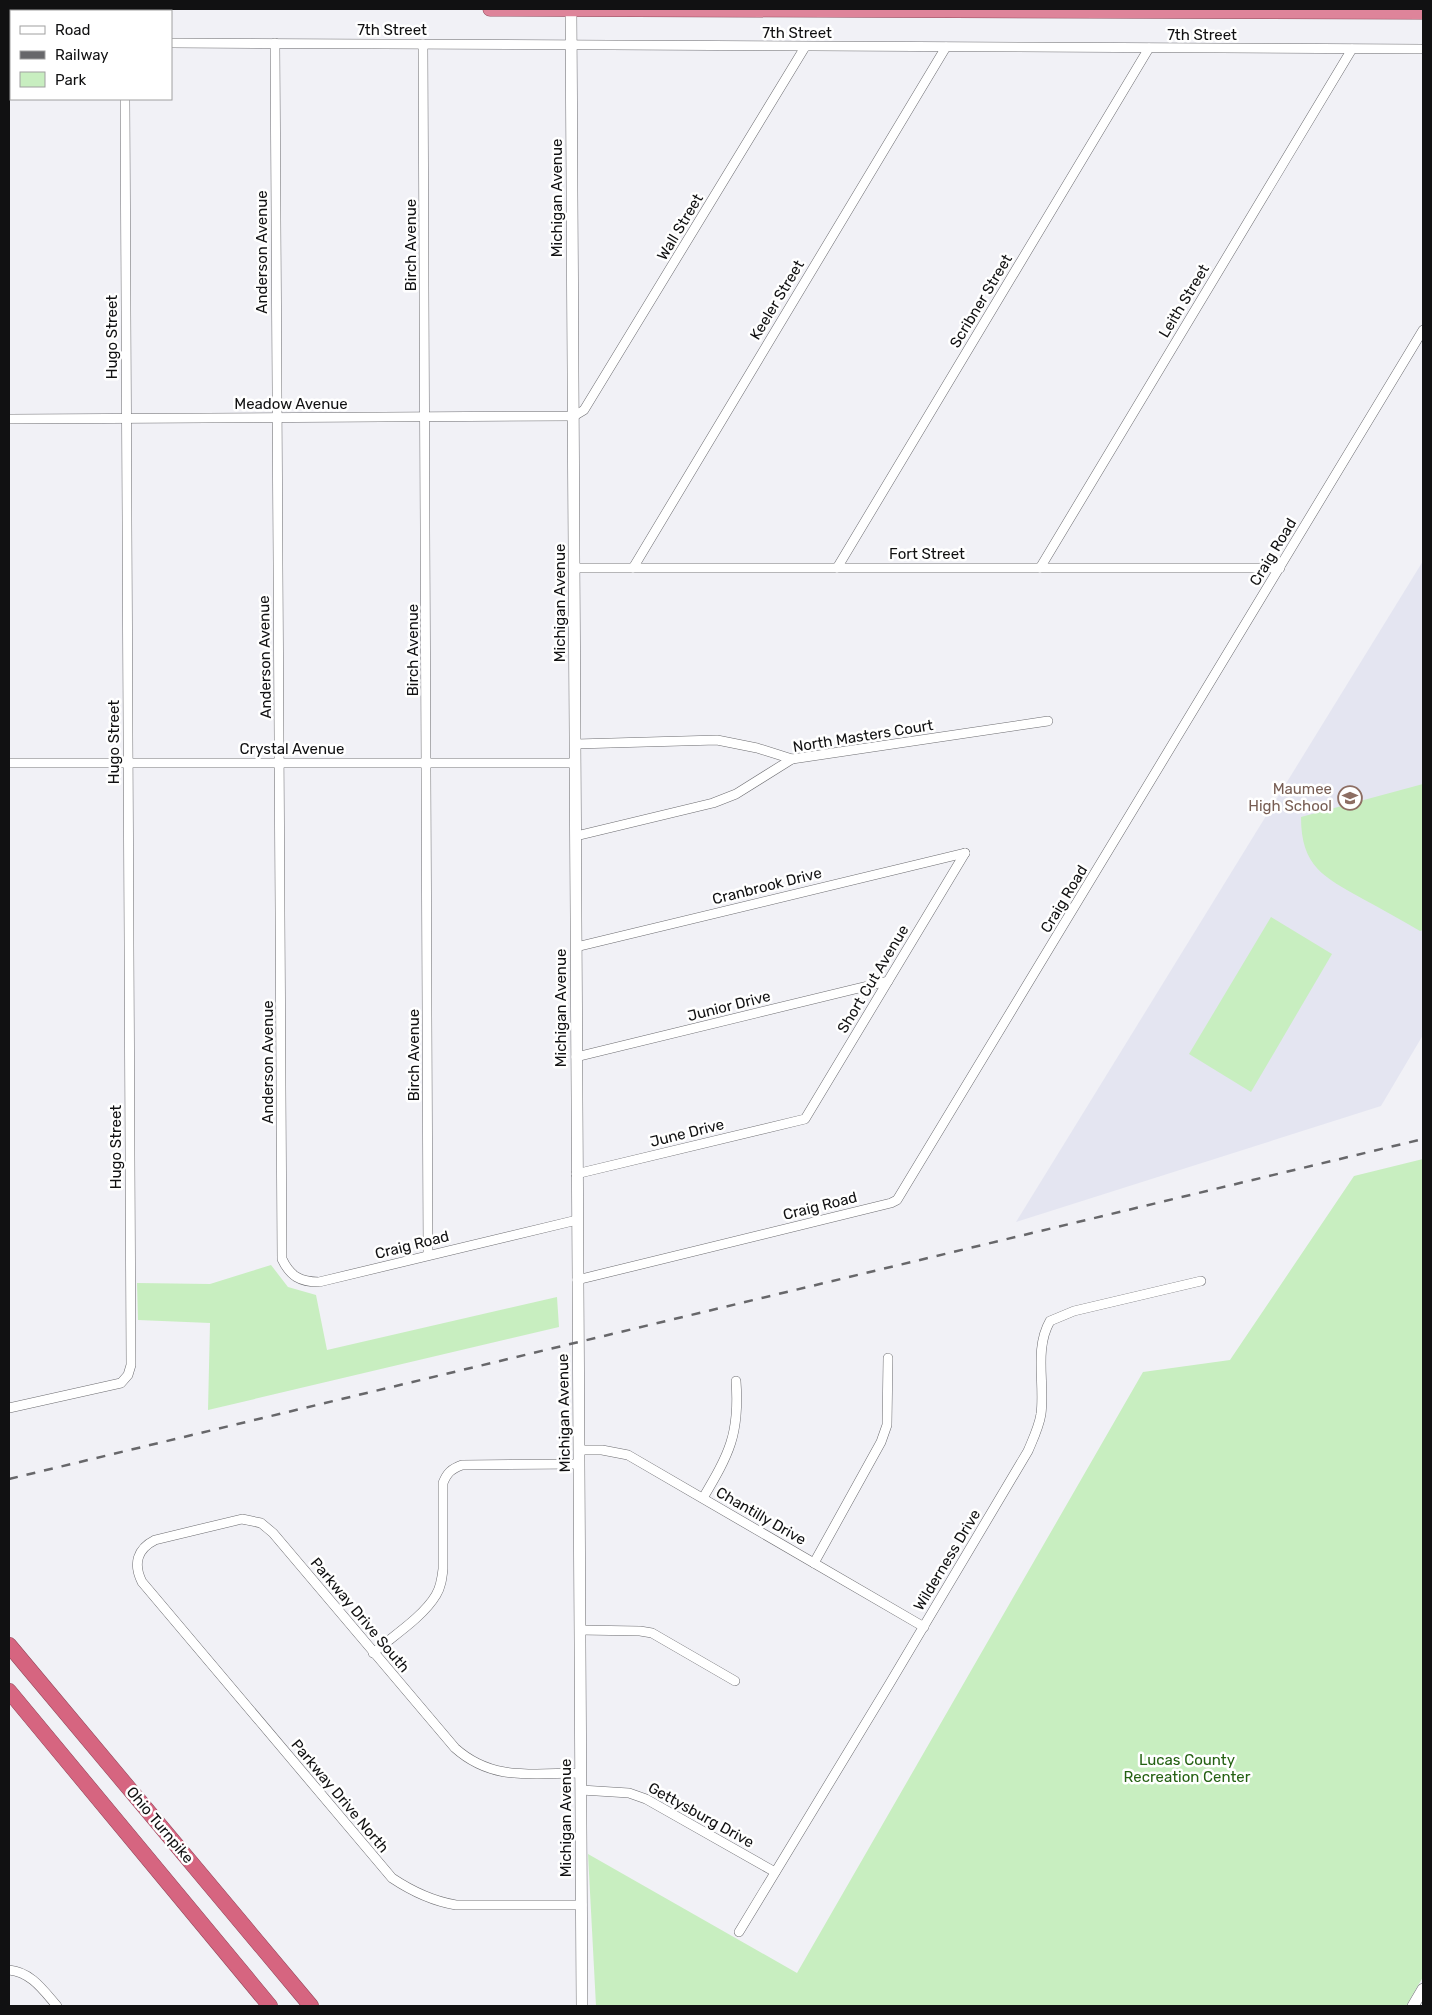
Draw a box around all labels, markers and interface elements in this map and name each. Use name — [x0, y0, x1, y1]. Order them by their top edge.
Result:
legend — [10, 10, 172, 100]
text: Road — [55, 21, 91, 39]
street label: 7th Street — [357, 21, 427, 39]
street label: 7th Street — [762, 24, 832, 42]
street label: 7th Street — [1167, 26, 1237, 44]
text: Railway — [55, 46, 109, 64]
text: Park — [55, 71, 86, 89]
street label: Michigan Avenue — [548, 139, 566, 257]
street label: Anderson Avenue — [253, 190, 271, 314]
street label: Wall Street — [653, 190, 707, 263]
street label: Birch Avenue — [402, 199, 420, 291]
street label: Scribner Street — [946, 251, 1016, 351]
street label: Keeler Street — [746, 257, 808, 343]
street label: Leith Street — [1155, 261, 1213, 341]
street label: Hugo Street — [103, 295, 121, 379]
street label: Meadow Avenue — [234, 395, 348, 413]
street label: Craig Road — [1246, 515, 1300, 589]
street label: Michigan Avenue — [551, 544, 569, 662]
street label: Fort Street — [889, 545, 965, 563]
street label: Anderson Avenue — [255, 595, 275, 719]
street label: Birch Avenue — [404, 604, 422, 696]
street label: Hugo Street — [105, 700, 123, 784]
street label: North Masters Court — [792, 716, 935, 756]
street label: Crystal Avenue — [240, 740, 344, 758]
place label: Maumee High School — [1248, 780, 1332, 815]
school or university icon: Maumee High School — [1337, 785, 1363, 811]
street label: Craig Road — [1037, 862, 1091, 936]
street label: Cranbrook Drive — [710, 864, 824, 908]
street label: Short Cut Avenue — [834, 922, 912, 1036]
street label: Michigan Avenue — [552, 949, 570, 1067]
street label: Junior Drive — [686, 987, 772, 1025]
street label: Anderson Avenue — [259, 1000, 277, 1124]
street label: Birch Avenue — [405, 1009, 423, 1101]
street label: Hugo Street — [107, 1105, 125, 1189]
street label: June Drive — [648, 1115, 726, 1151]
street label: Craig Road — [781, 1188, 859, 1224]
street label: Craig Road — [373, 1227, 451, 1263]
street label: Michigan Avenue — [554, 1353, 574, 1473]
street label: Chantilly Drive — [713, 1483, 809, 1549]
street label: Wilderness Drive — [910, 1506, 984, 1614]
street label: Parkway Drive South — [307, 1554, 413, 1676]
street label: Parkway Drive North — [287, 1736, 393, 1856]
park label: Lucas County Recreation Center — [1124, 1751, 1251, 1786]
street label: Michigan Avenue — [557, 1759, 575, 1877]
street label: Gettysburg Drive — [645, 1778, 757, 1852]
street label: Ohio Turnpike — [123, 1783, 197, 1867]

